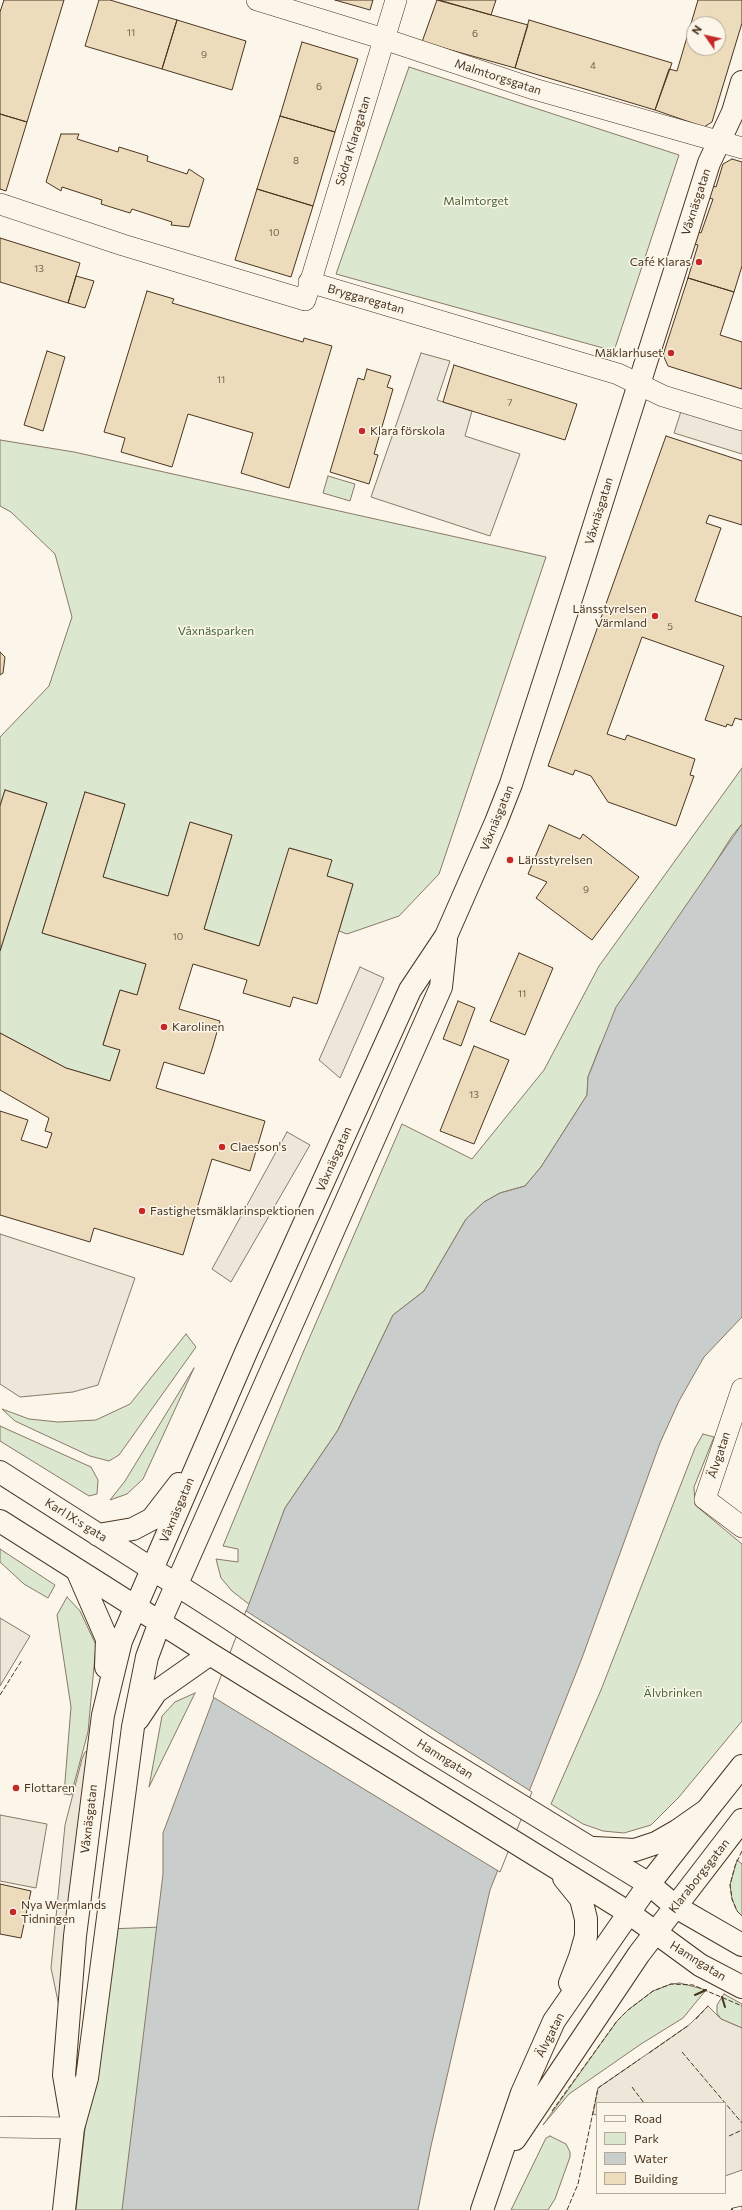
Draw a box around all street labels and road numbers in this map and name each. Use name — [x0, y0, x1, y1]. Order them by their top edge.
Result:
street label: Malmtorgsgatan — [453, 56, 543, 98]
street label: Södra Klaragatan — [332, 94, 374, 188]
street label: Våxnäsgatan — [678, 167, 714, 237]
street label: Bryggaregatan — [326, 281, 406, 317]
street label: Våxnäsgatan — [582, 476, 616, 546]
street label: Våxnäsgatan — [477, 783, 517, 853]
street label: Våxnäsgatan — [313, 1124, 355, 1194]
street label: Älvgatan — [705, 1430, 733, 1480]
street label: Våxnäsgatan — [157, 1475, 197, 1545]
street label: Karl IX:s gata — [42, 1495, 110, 1545]
street label: Hamngatan — [414, 1736, 476, 1782]
street label: Våxnäsgatan — [78, 1784, 100, 1854]
street label: Klaraborgsgatan — [666, 1836, 732, 1916]
street label: Hamngatan — [667, 1938, 729, 1984]
street label: Älvgatan — [533, 2010, 567, 2060]

